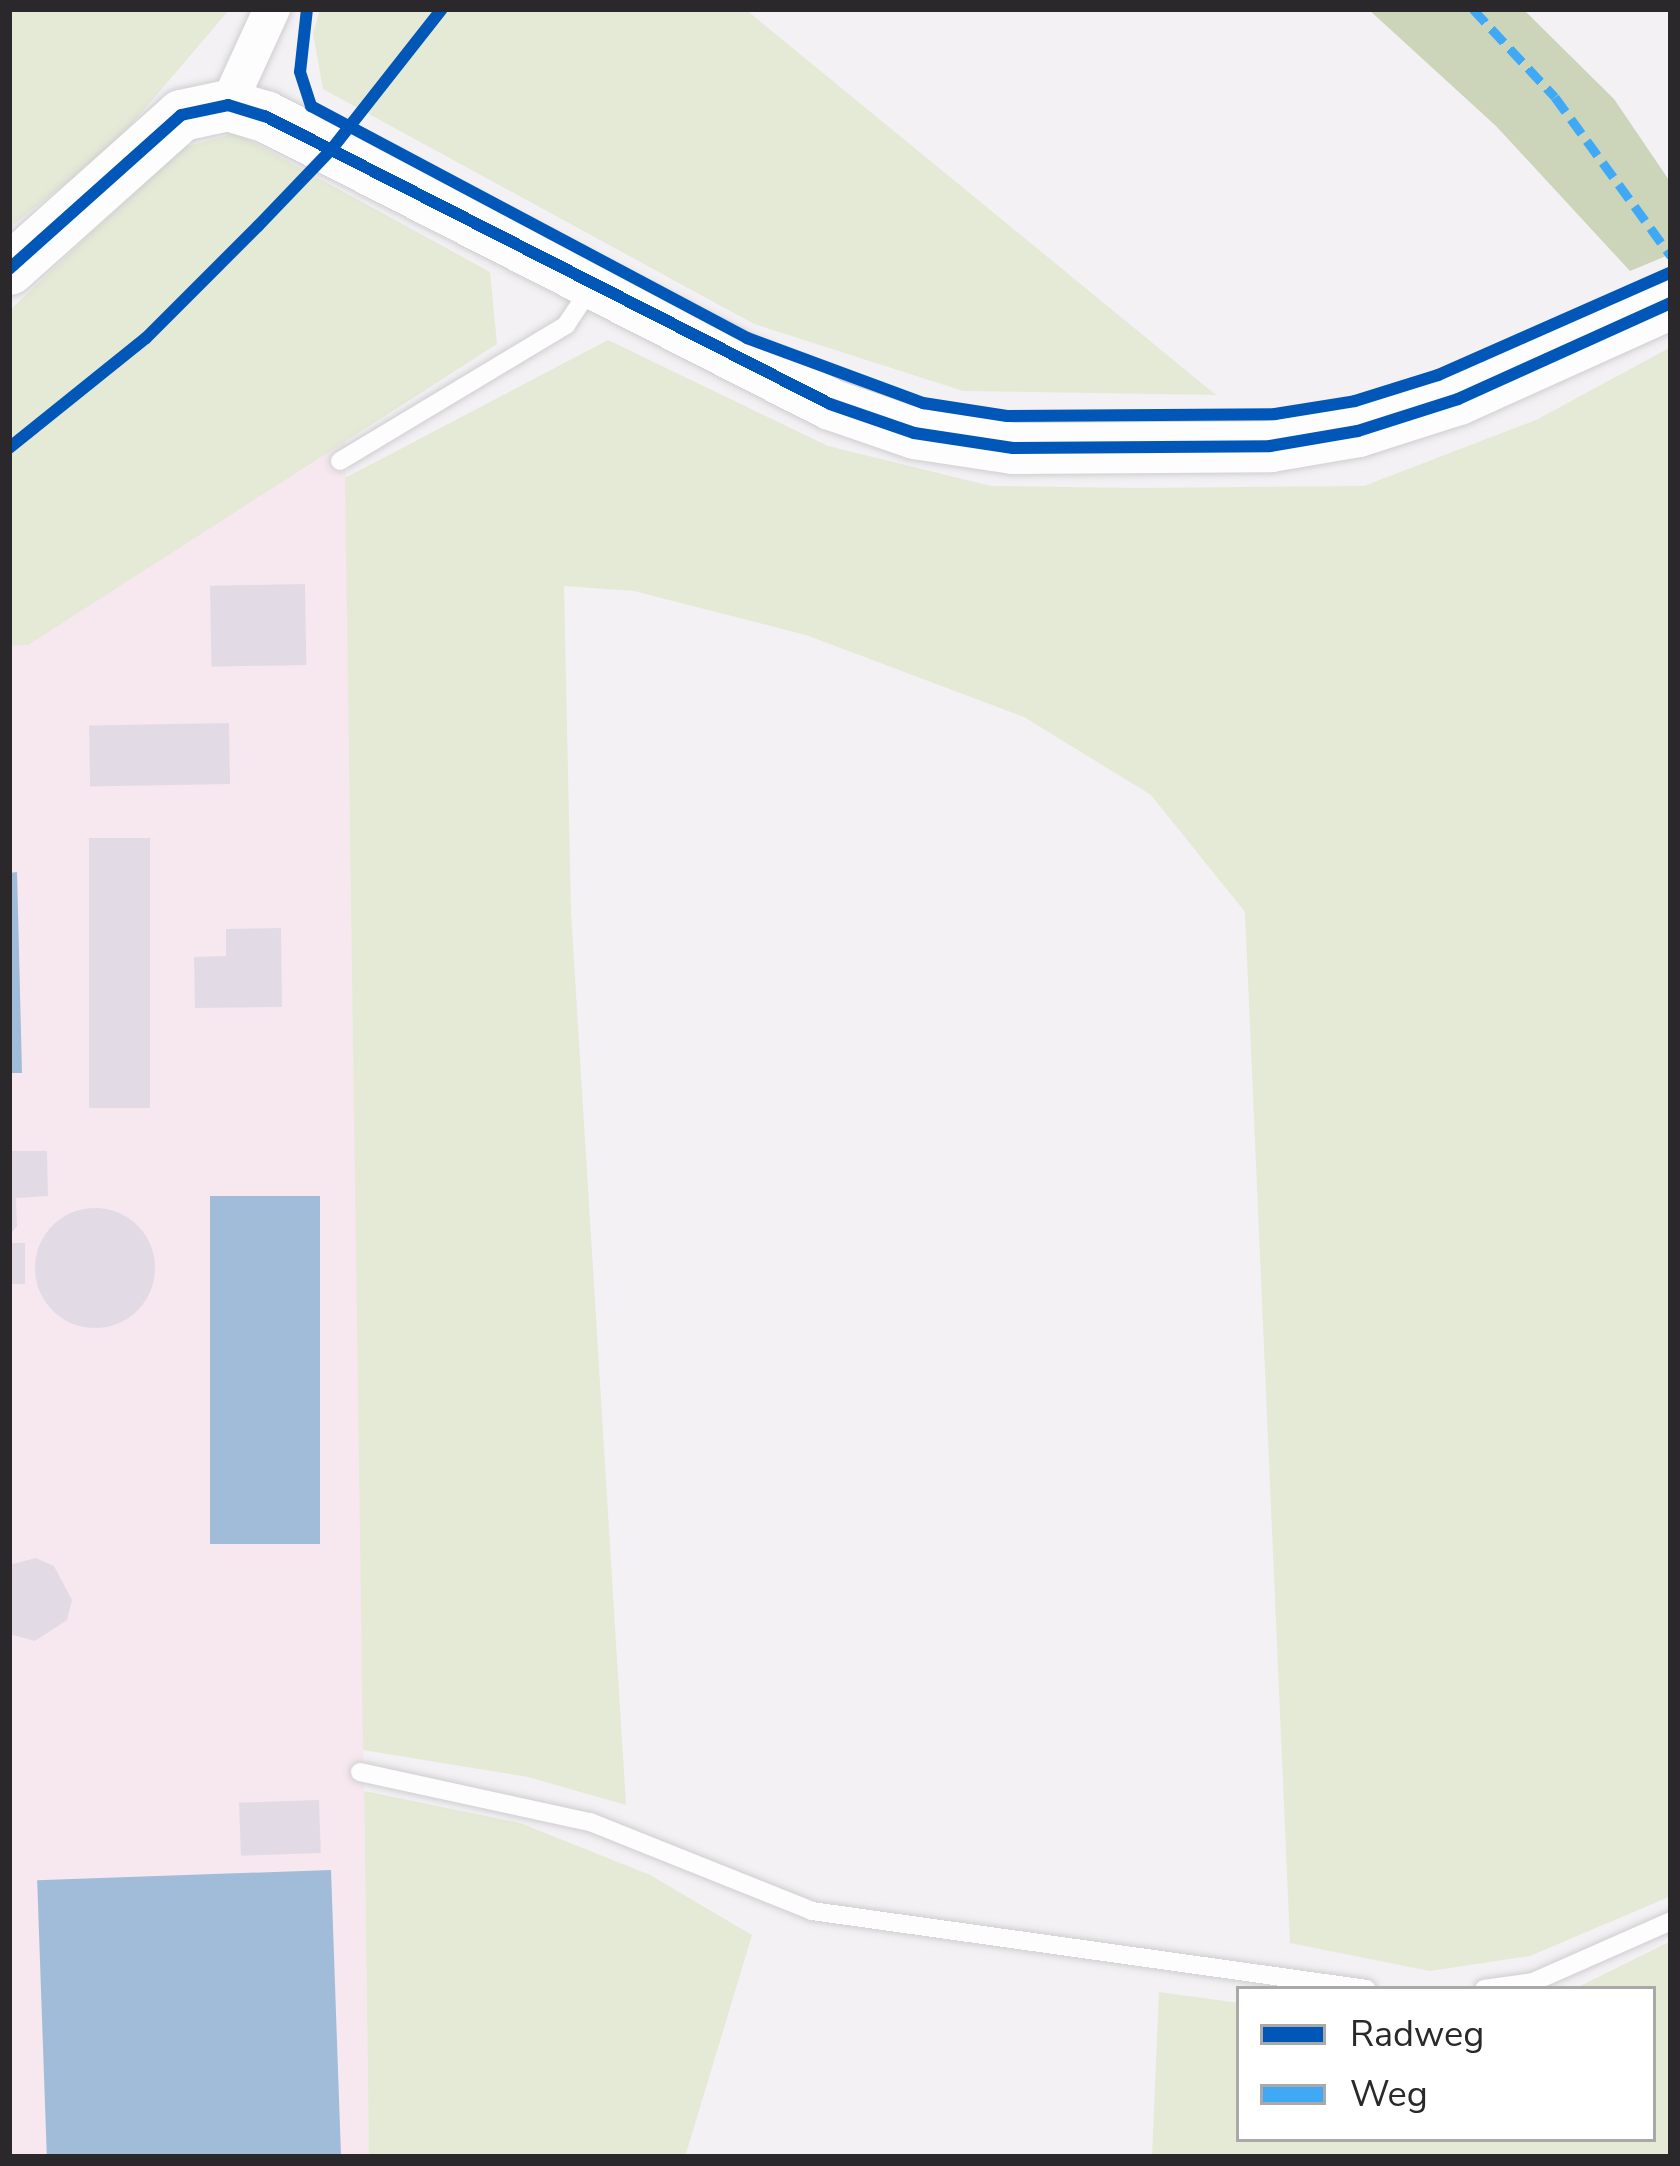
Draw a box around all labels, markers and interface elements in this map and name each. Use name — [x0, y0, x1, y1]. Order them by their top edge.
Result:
legend — [1236, 1986, 1656, 2142]
text: Radweg — [1350, 2010, 1484, 2059]
text: Weg — [1350, 2070, 1428, 2119]

